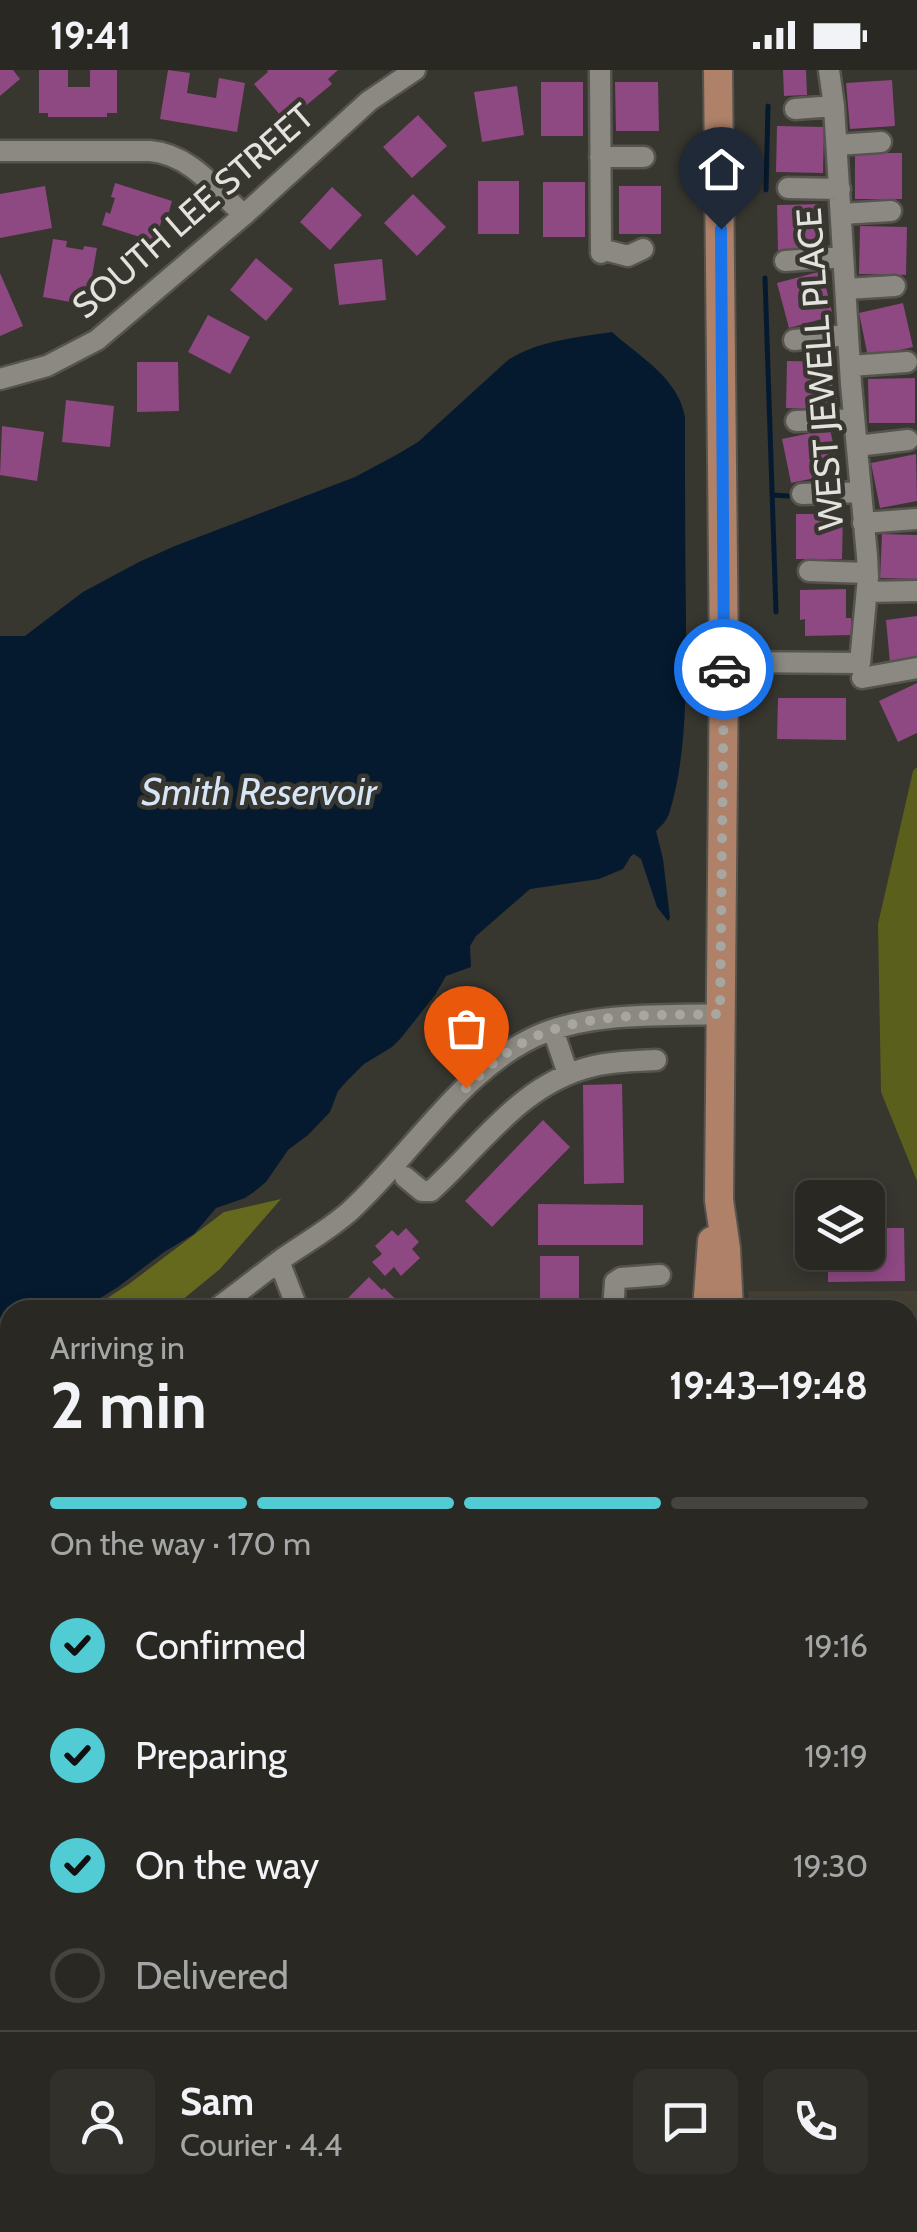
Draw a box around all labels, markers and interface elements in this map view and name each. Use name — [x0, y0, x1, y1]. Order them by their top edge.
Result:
text: 19:41 — [50, 12, 131, 59]
street label: SOUTH LEE STREET — [63, 94, 322, 327]
pin — [679, 127, 764, 230]
icon: home — [694, 142, 749, 197]
street label: WEST JEWELL PLACE — [787, 206, 852, 532]
courier — [674, 619, 774, 719]
icon: car — [697, 642, 752, 697]
water label: Smith Reservoir — [141, 768, 378, 815]
pin — [424, 986, 509, 1089]
icon: bag — [439, 1001, 494, 1056]
map controls — [795, 1180, 885, 1270]
button: layers — [795, 1180, 885, 1270]
text: Arriving in — [50, 1328, 185, 1367]
text: 19:43–19:48 — [669, 1362, 868, 1409]
text: 2 min — [50, 1365, 207, 1444]
text: On the way · 170 m — [50, 1524, 311, 1563]
icon: check — [50, 1618, 105, 1673]
text: Confirmed — [135, 1622, 306, 1669]
text: 19:16 — [804, 1626, 868, 1665]
icon: check — [50, 1728, 105, 1783]
text: Preparing — [135, 1732, 287, 1779]
text: 19:19 — [804, 1736, 868, 1775]
icon: check — [50, 1838, 105, 1893]
text: On the way — [135, 1842, 319, 1889]
text: 19:30 — [793, 1846, 868, 1885]
text: Delivered — [135, 1952, 289, 1999]
button: person — [50, 2069, 155, 2174]
button: chat — [633, 2069, 738, 2174]
button: phone — [763, 2069, 868, 2174]
text: Sam — [180, 2078, 254, 2125]
text: Courier · 4.4 — [180, 2125, 342, 2164]

